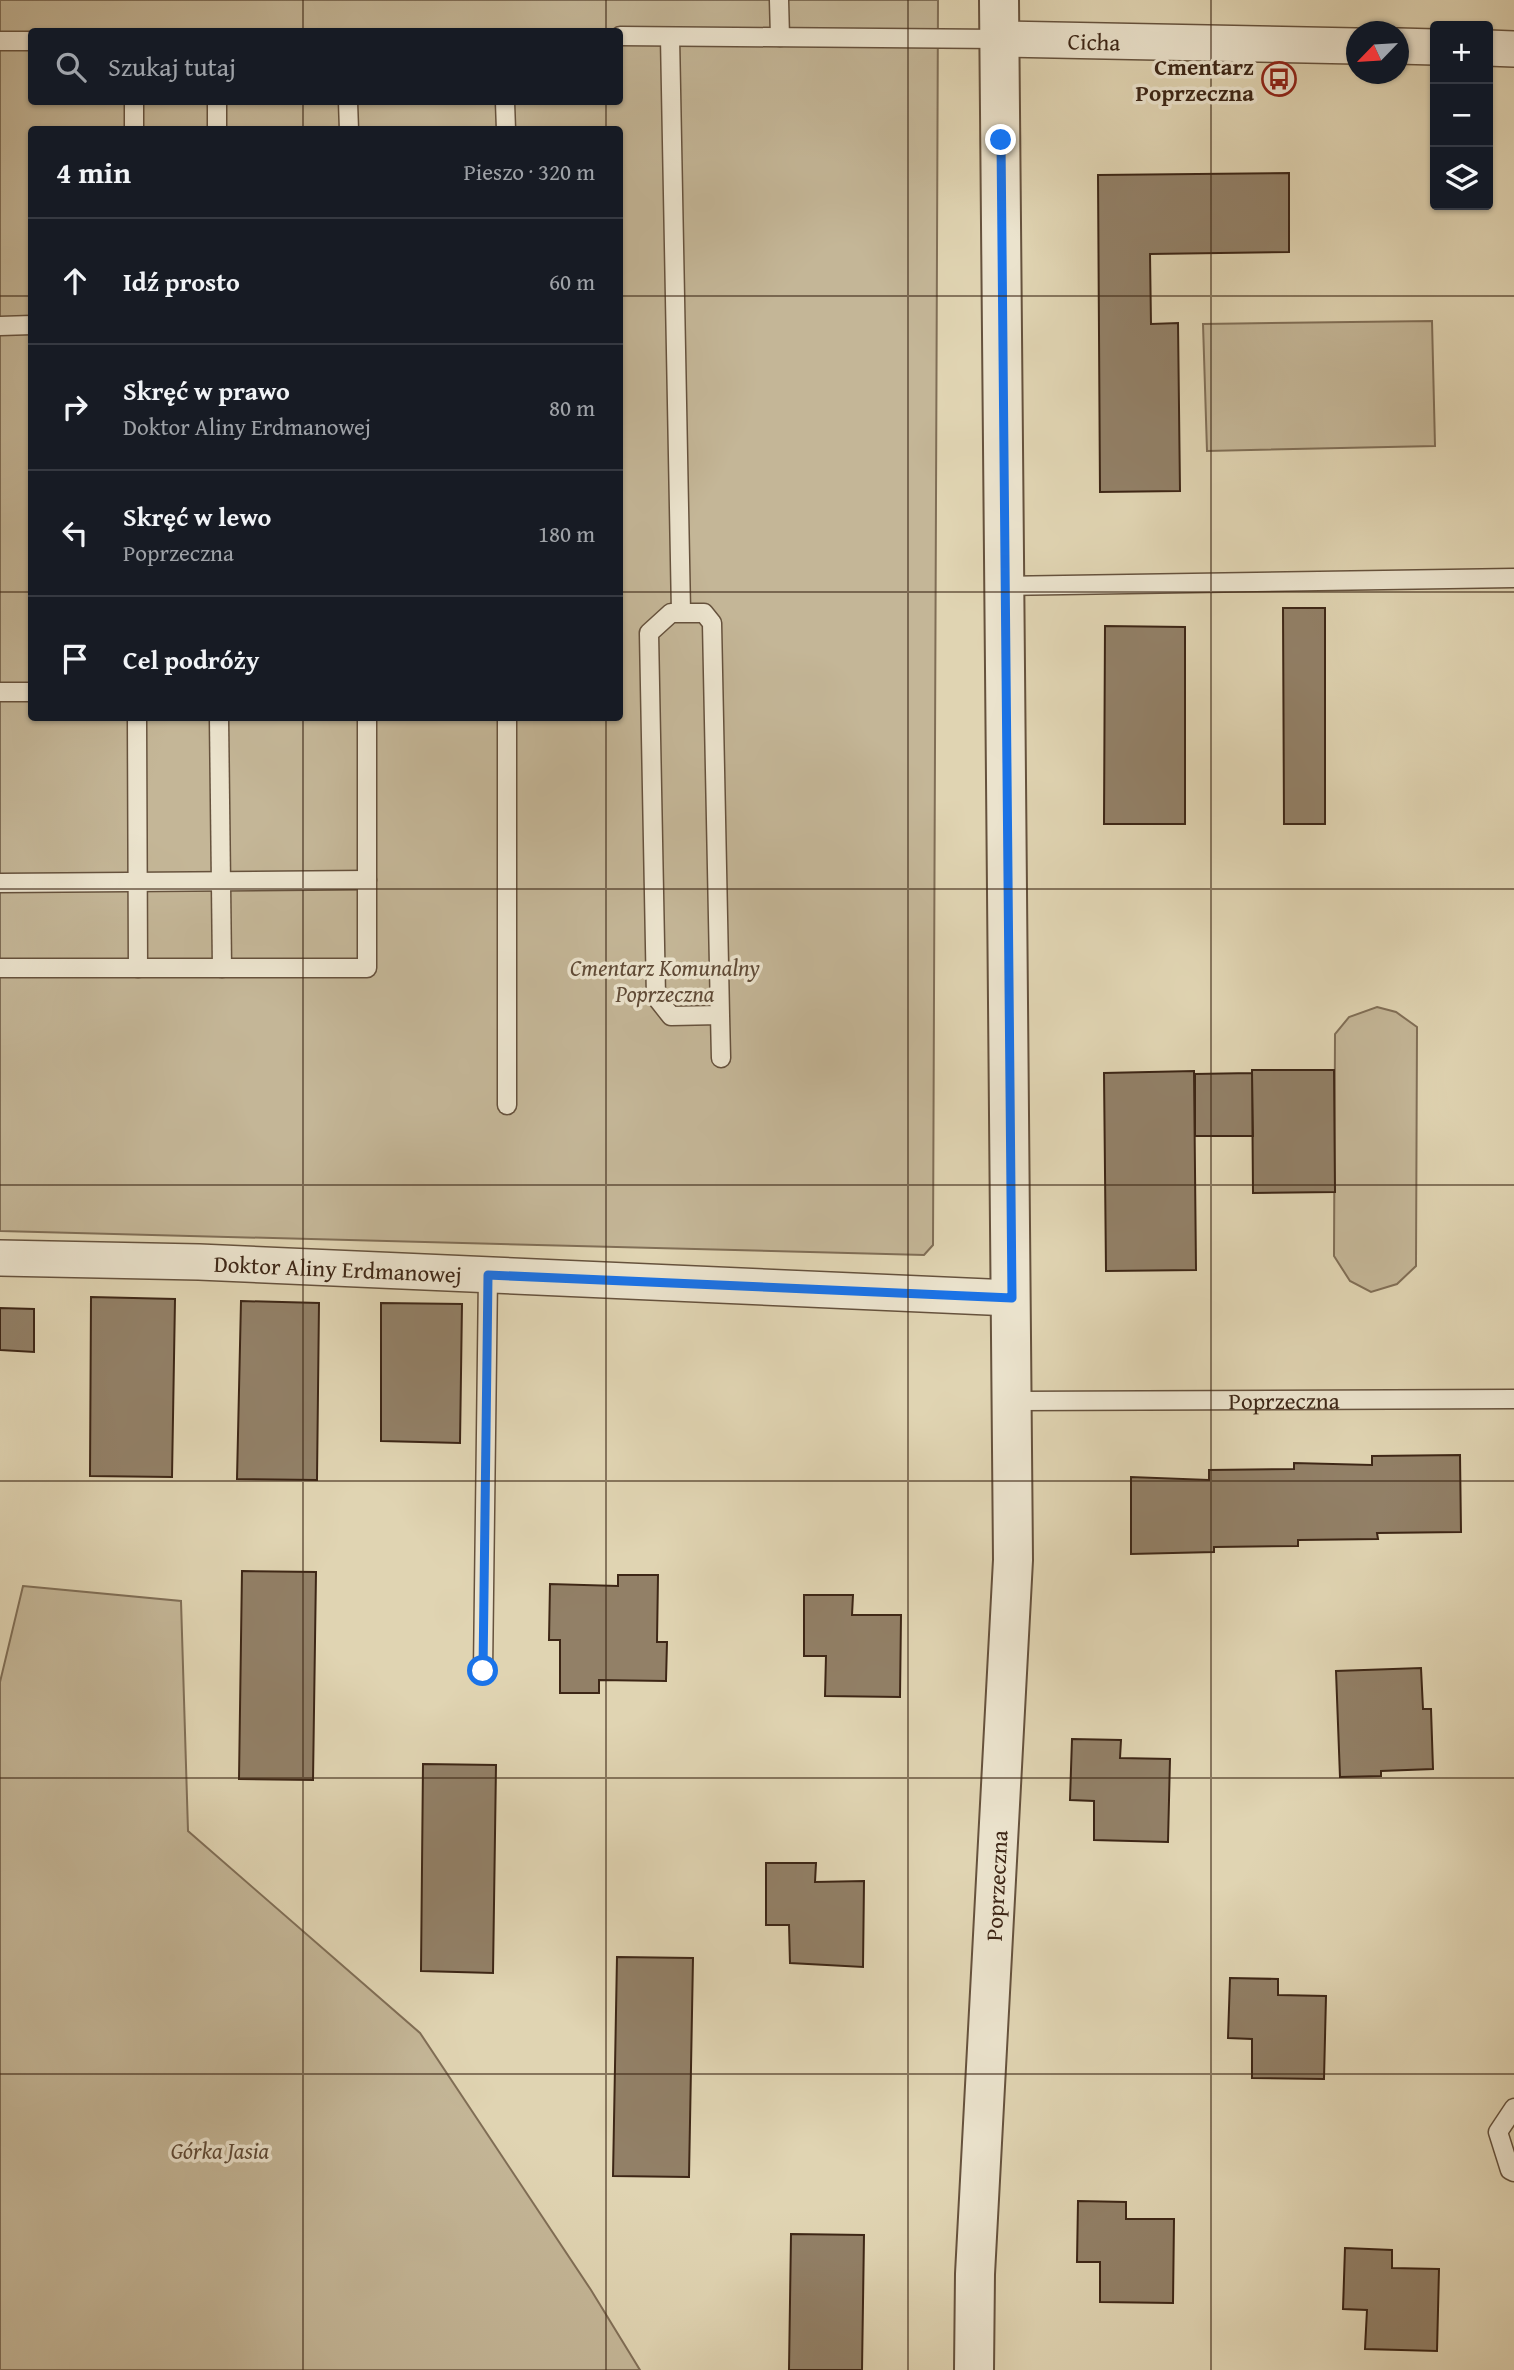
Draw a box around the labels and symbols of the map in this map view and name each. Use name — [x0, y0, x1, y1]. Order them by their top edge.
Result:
north arrow — [1346, 21, 1409, 84]
street label: Cicha — [1067, 24, 1121, 58]
place label: Cmentarz Poprzeczna — [1136, 50, 1254, 109]
bus stop icon: Cmentarz Poprzeczna — [1260, 60, 1298, 98]
route end — [985, 124, 1016, 155]
park label: Cmentarz Komunalny Poprzeczna — [570, 951, 760, 1010]
street label: Doktor Aliny Erdmanowej — [213, 1246, 463, 1290]
street label: Poprzeczna — [1228, 1383, 1340, 1417]
route start — [467, 1655, 498, 1686]
street label: Poprzeczna — [976, 1829, 1015, 1942]
park label: Górka Jasia — [171, 2134, 270, 2167]

